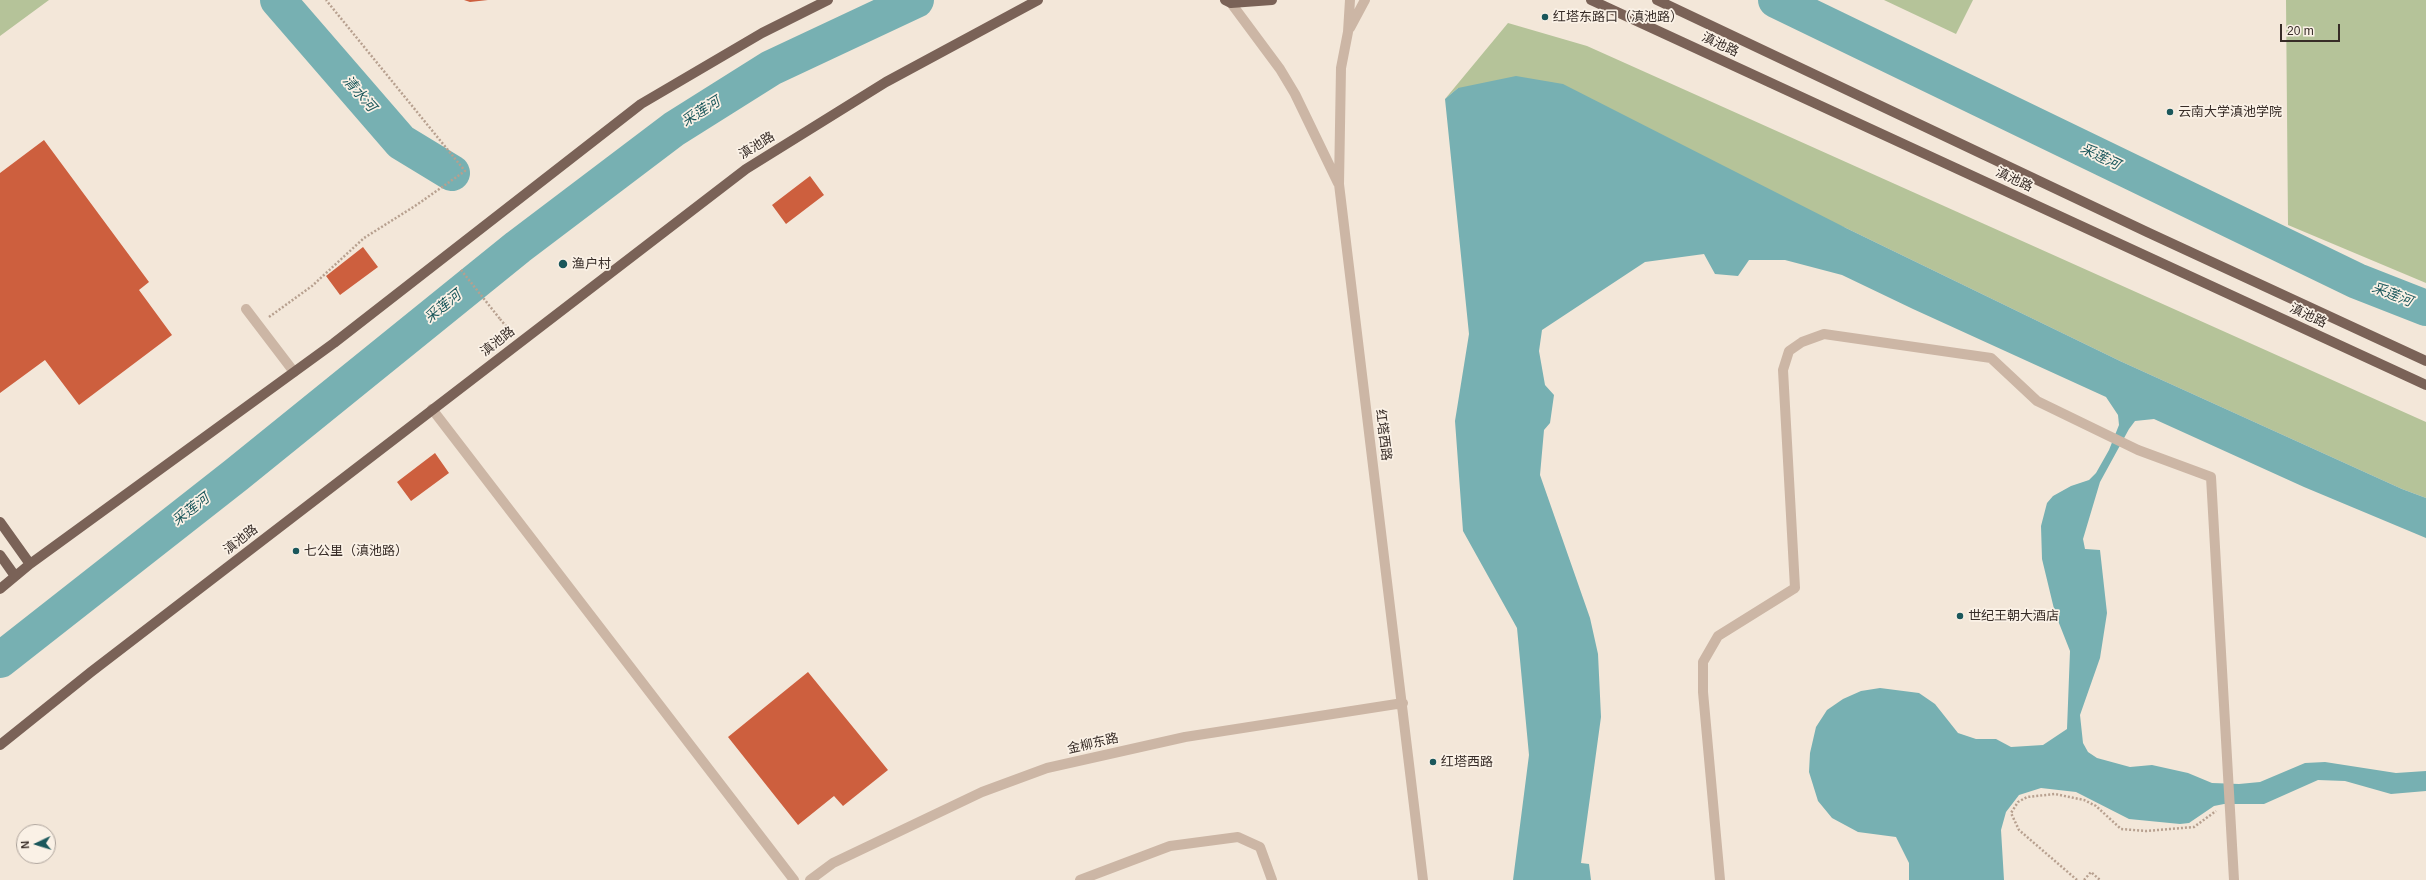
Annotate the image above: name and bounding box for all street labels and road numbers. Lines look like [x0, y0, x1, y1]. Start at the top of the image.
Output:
street label: 滇池路 [1699, 30, 1741, 60]
street label: 滇池路 [736, 129, 778, 163]
street label: 滇池路 [1993, 165, 2035, 195]
street label: 滇池路 [2287, 301, 2329, 331]
street label: 滇池路 [478, 324, 518, 360]
street label: 红塔西路 [1372, 408, 1394, 462]
street label: 滇池路 [221, 522, 261, 558]
street label: 金柳东路 [1066, 731, 1120, 757]

